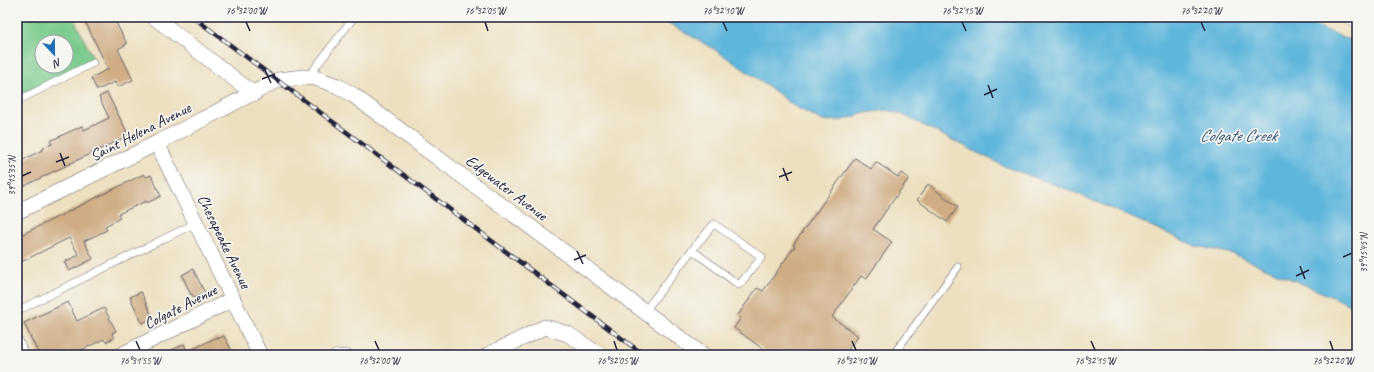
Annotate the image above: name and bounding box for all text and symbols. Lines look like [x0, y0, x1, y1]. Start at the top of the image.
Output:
text: 76°32'00"W [226, 4, 268, 17]
text: 76°32'05"W [465, 4, 507, 17]
text: 76°32'10"W [703, 4, 745, 17]
text: 76°32'15"W [942, 4, 984, 17]
text: 76°32'20"W [1181, 4, 1223, 17]
north arrow [34, 34, 74, 74]
text: N [50, 56, 64, 72]
street label: Saint Helena Avenue [87, 97, 196, 166]
water label: Colgate Creek [1200, 125, 1279, 146]
street label: Edgewater Avenue [462, 151, 553, 226]
text: 39°15'35"N [5, 154, 18, 196]
street label: Chesapeake Avenue [193, 191, 256, 293]
text: 39°15'45"N [1357, 231, 1370, 273]
street label: Colgate Avenue [141, 279, 222, 334]
text: 76°31'55"W [120, 354, 162, 367]
text: 76°32'00"W [359, 354, 401, 367]
text: 76°32'05"W [597, 354, 639, 367]
text: 76°32'10"W [836, 354, 878, 367]
text: 76°32'15"W [1075, 354, 1117, 367]
text: 76°32'20"W [1313, 354, 1355, 367]

